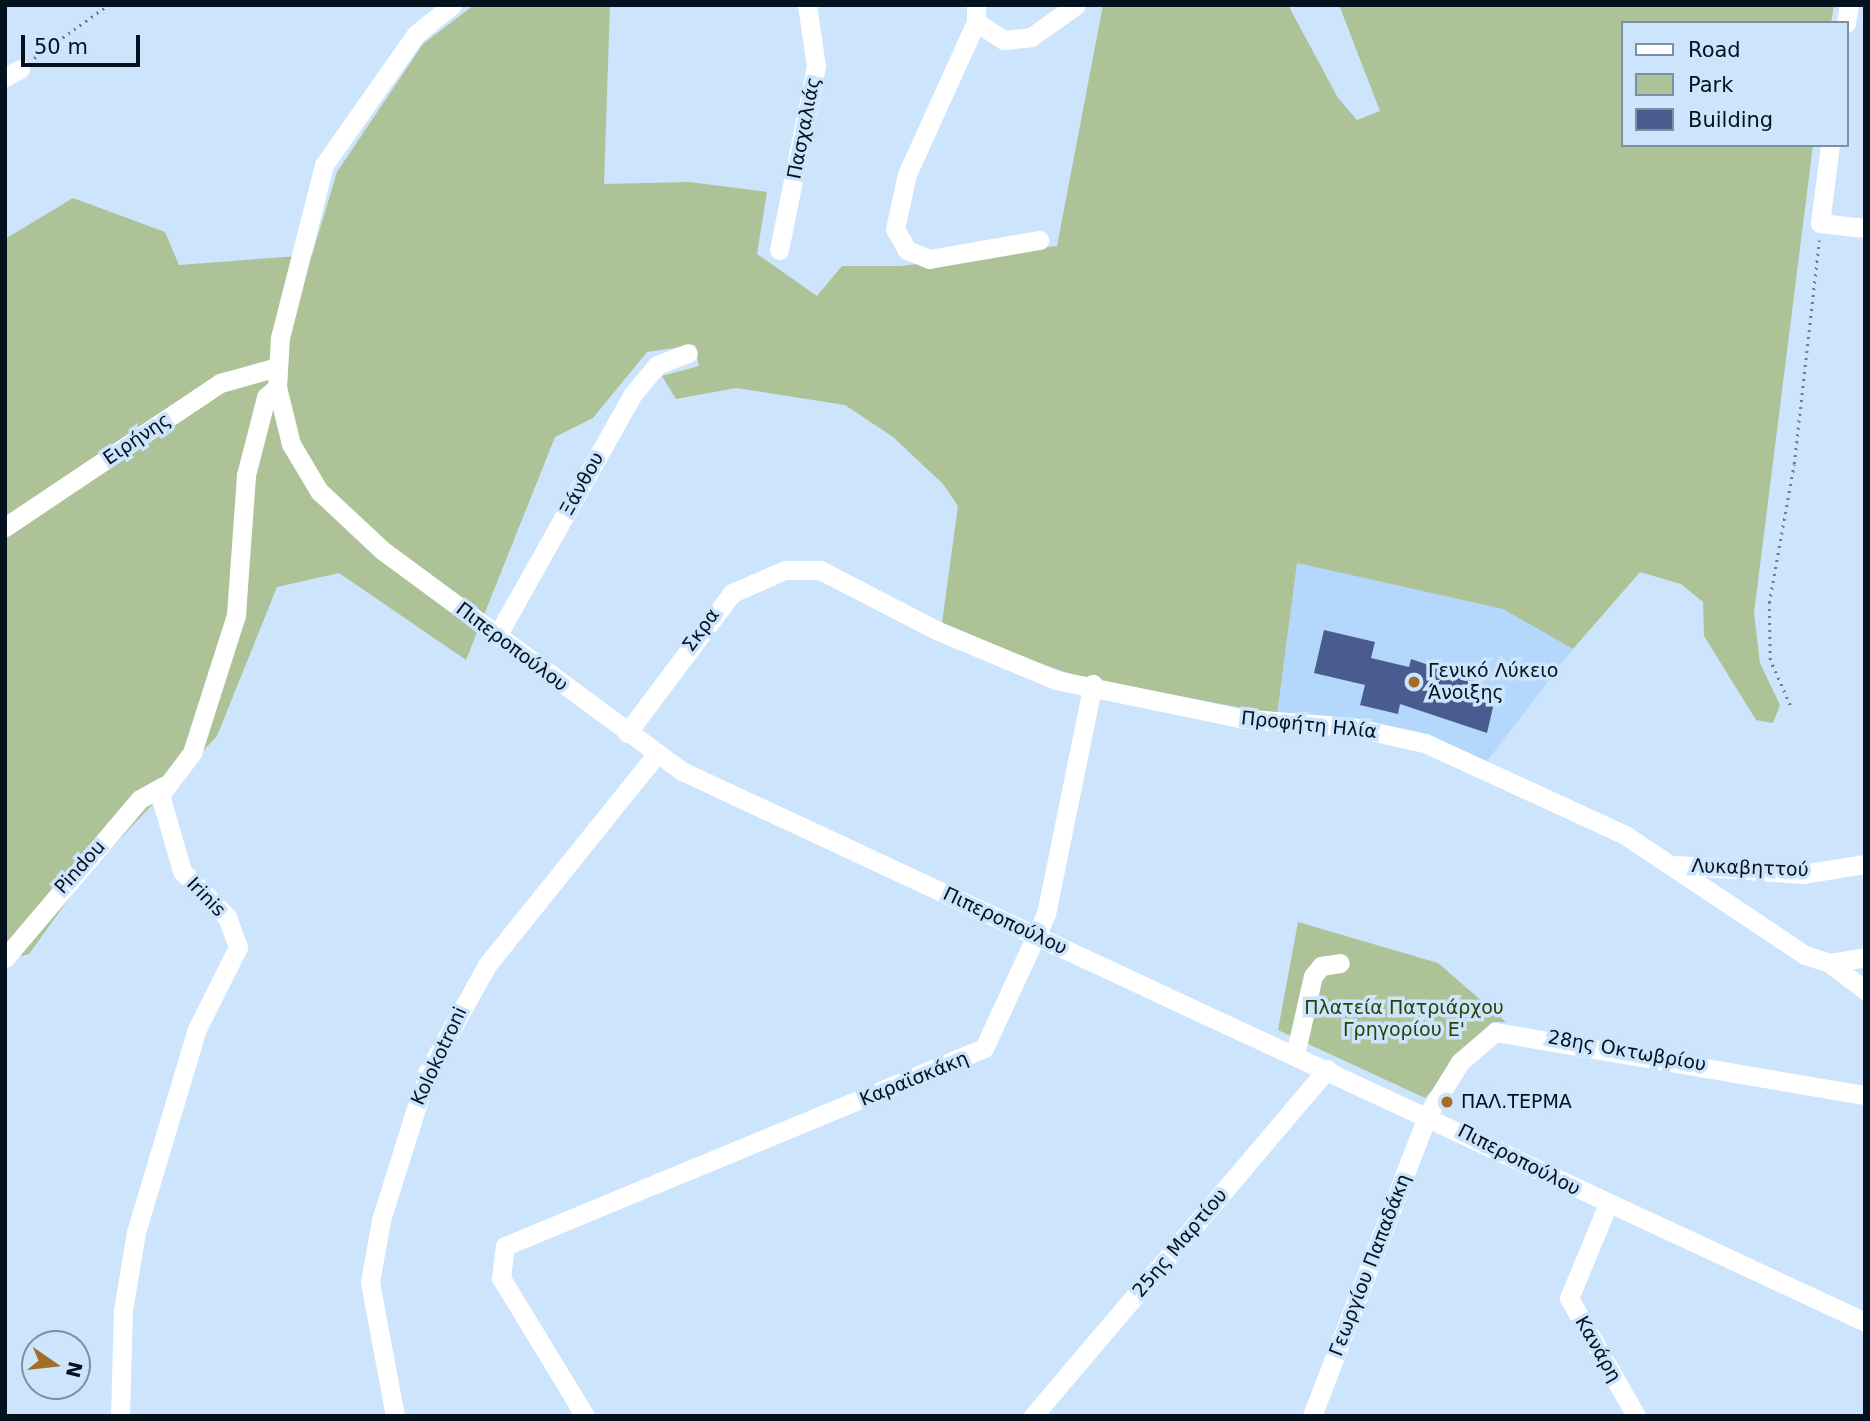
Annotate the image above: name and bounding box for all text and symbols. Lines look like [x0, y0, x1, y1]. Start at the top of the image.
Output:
scale bar [24, 21, 144, 65]
legend [1622, 21, 1849, 147]
text: 50 m [34, 35, 88, 59]
text: Road [1688, 38, 1741, 62]
text: Park [1688, 73, 1733, 97]
street label: Πασχαλιάς [783, 75, 825, 181]
text: Building [1688, 108, 1773, 132]
street label: Ειρήνης [99, 408, 175, 470]
street label: Ξάνθου [555, 448, 609, 520]
street label: Πιπεροπούλου [452, 598, 572, 696]
street label: Σκρα [678, 604, 724, 656]
place label: Γενικό Λύκειο Άνοιξης [1428, 660, 1558, 704]
marker: Γενικό Λύκειο Άνοιξης [1406, 674, 1422, 690]
street label: Προφήτη Ηλία [1240, 707, 1378, 743]
street label: Pindou [50, 836, 110, 898]
street label: Λυκαβηττού [1691, 855, 1809, 881]
street label: Irinis [182, 873, 230, 921]
street label: Πιπεροπούλου [939, 882, 1071, 960]
park label: Πλατεία Πατριάρχου Γρηγορίου Ε' [1304, 997, 1504, 1041]
street label: Kolokotroni [406, 1003, 472, 1109]
street label: 28ης Οκτωβρίου [1546, 1026, 1708, 1076]
street label: Καραϊσκάκη [856, 1047, 972, 1111]
place label: ΠΑΛ.ΤΕΡΜΑ [1461, 1091, 1572, 1113]
marker: ΠΑΛ.ΤΕΡΜΑ [1439, 1094, 1455, 1110]
street label: Πιπεροπούλου [1454, 1119, 1584, 1201]
street label: Γεωργίου Παπαδάκη [1325, 1171, 1415, 1359]
street label: 25ης Μαρτίου [1128, 1184, 1232, 1302]
street label: Κανάρη [1570, 1312, 1626, 1386]
north arrow [21, 1330, 91, 1400]
text: N [62, 1359, 87, 1380]

